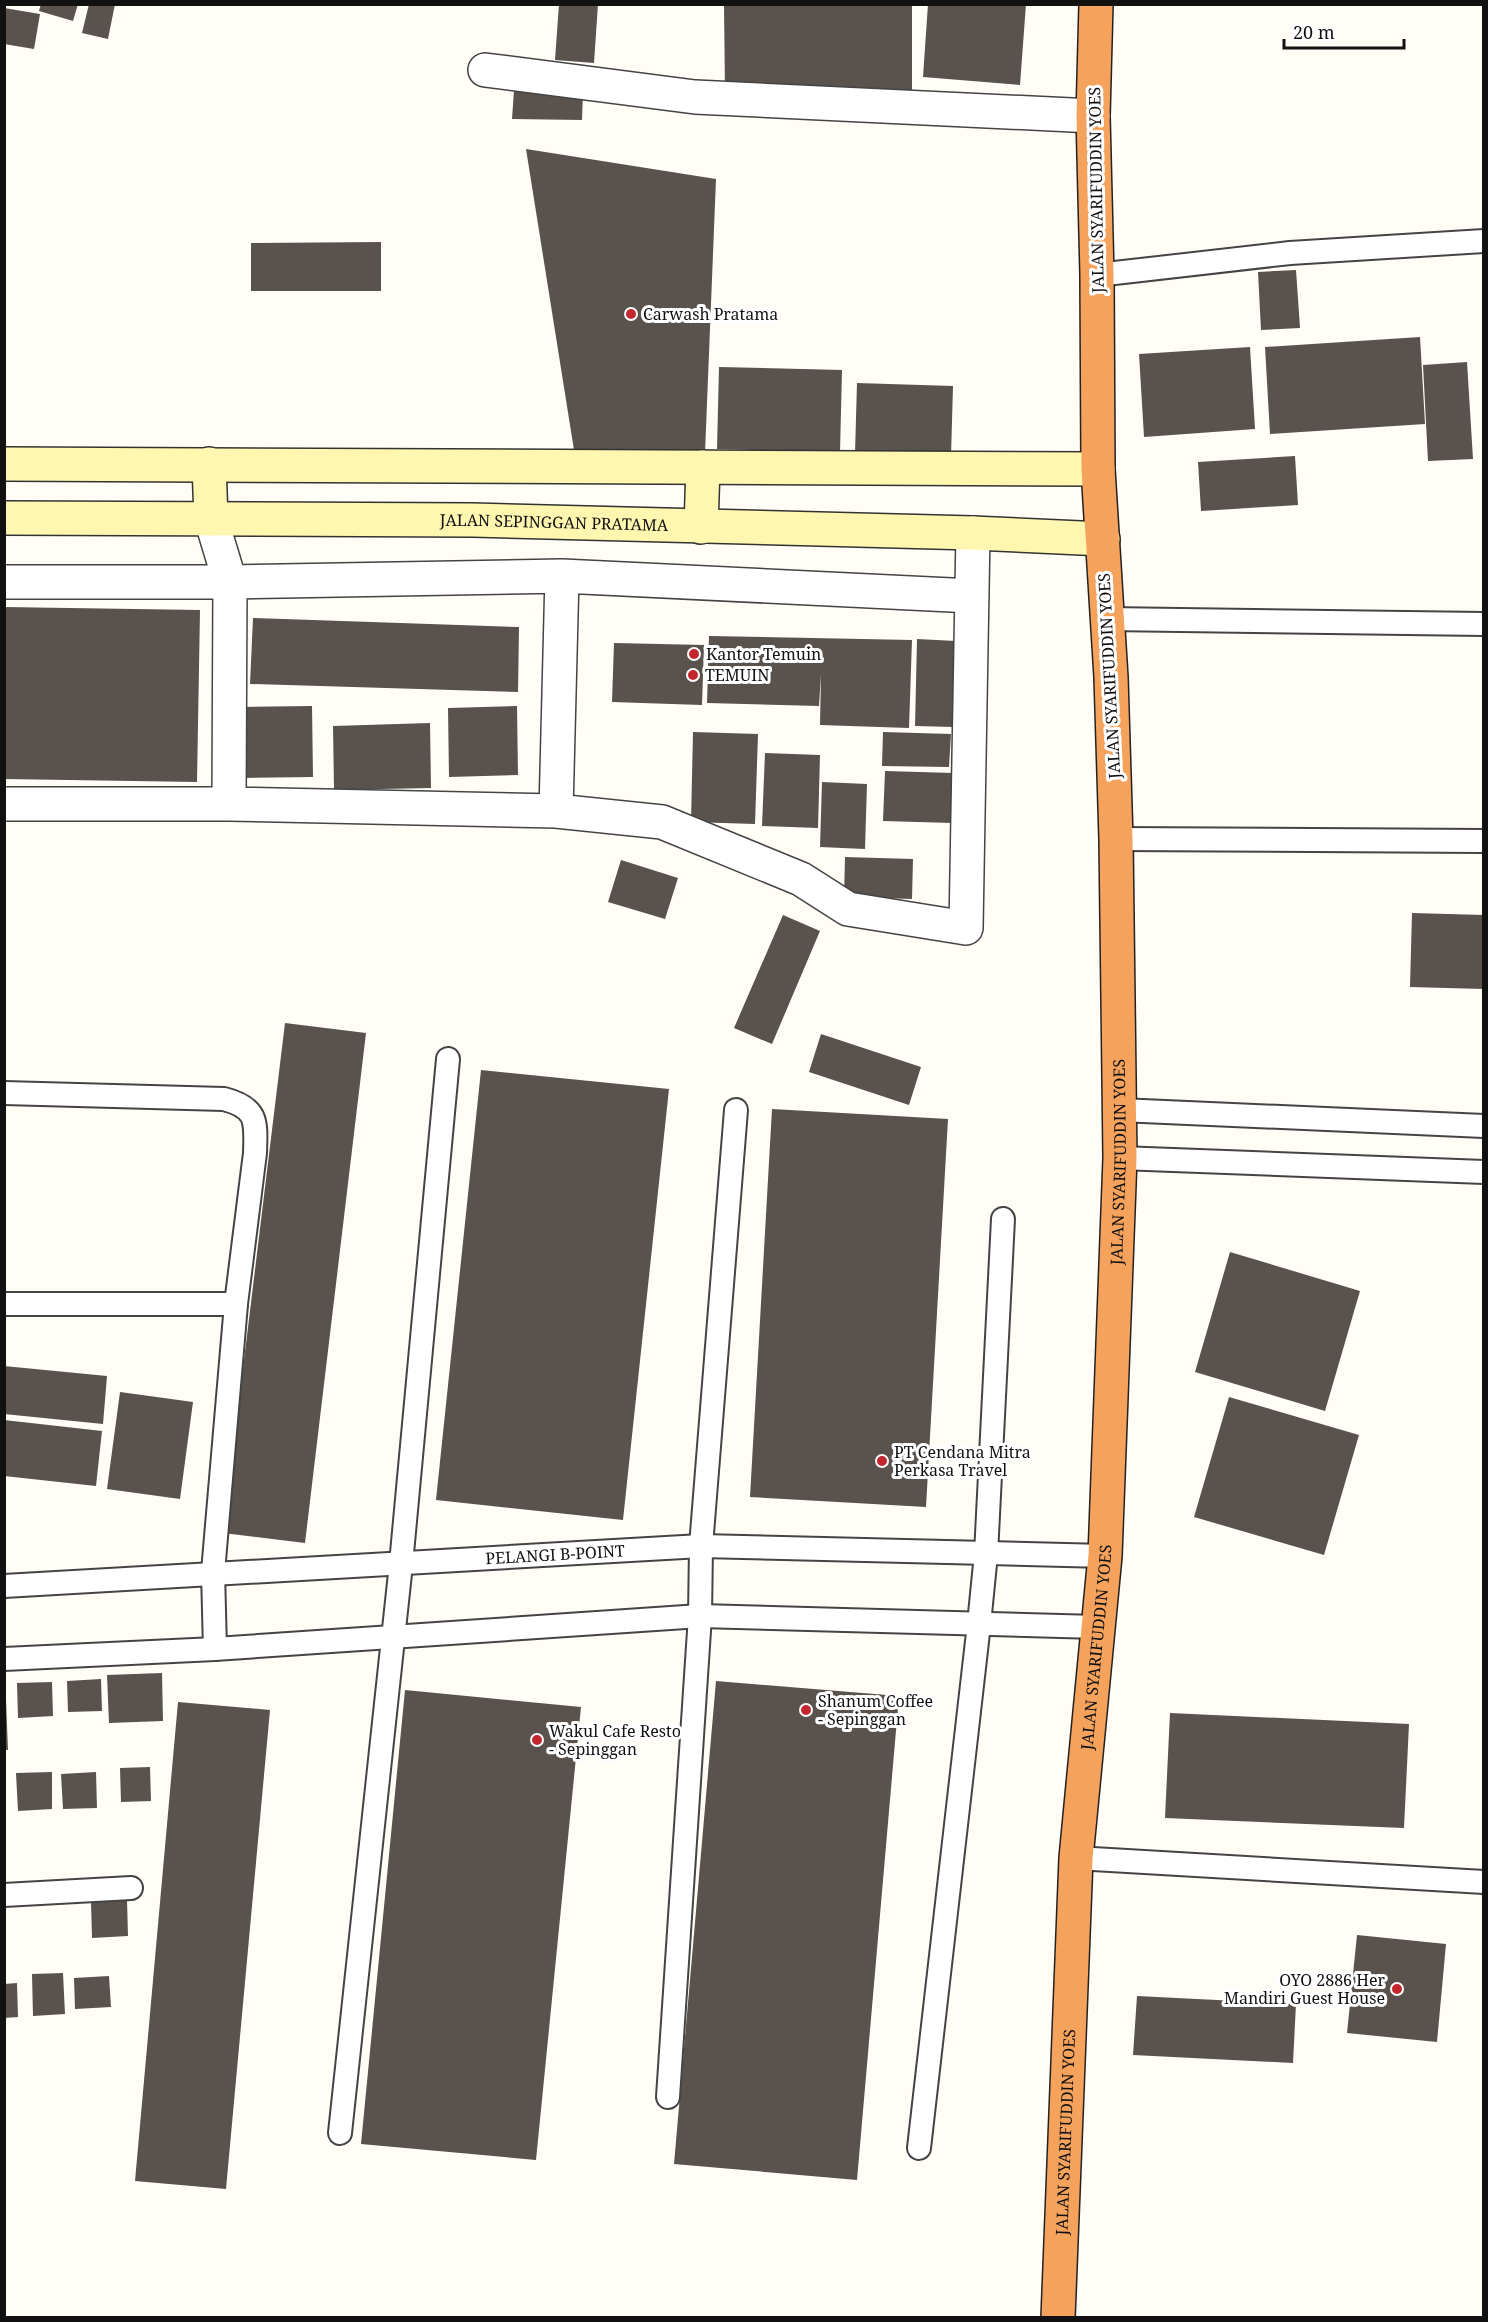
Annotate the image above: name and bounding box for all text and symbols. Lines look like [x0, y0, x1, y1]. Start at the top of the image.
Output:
scale bar [1284, 12, 1404, 50]
text: 20 m [1293, 20, 1335, 44]
street label: JALAN SYARIFUDDIN YOES [1083, 87, 1109, 294]
place label: Carwash Pratama [643, 303, 778, 325]
marker: Carwash Pratama [624, 307, 638, 321]
street label: JALAN SEPINGGAN PRATAMA [439, 509, 669, 536]
street label: JALAN SYARIFUDDIN YOES [1093, 573, 1125, 780]
place label: Kantor Temuin [706, 643, 821, 665]
marker: Kantor Temuin [687, 647, 701, 661]
place label: TEMUIN [705, 664, 769, 686]
marker: TEMUIN [686, 668, 700, 682]
street label: JALAN SYARIFUDDIN YOES [1105, 1059, 1131, 1266]
place label: PT Cendana Mitra Perkasa Travel [894, 1441, 1031, 1481]
marker: PT Cendana Mitra Perkasa Travel [875, 1454, 889, 1468]
street label: PELANGI B-POINT [485, 1539, 626, 1569]
street label: JALAN SYARIFUDDIN YOES [1075, 1544, 1116, 1752]
place label: Shanum Coffee - Sepinggan [818, 1690, 933, 1730]
marker: Shanum Coffee - Sepinggan [799, 1703, 813, 1717]
place label: Wakul Cafe Resto - Sepinggan [549, 1720, 681, 1760]
marker: Wakul Cafe Resto - Sepinggan [530, 1733, 544, 1747]
place label: OYO 2886 Her Mandiri Guest House [1224, 1969, 1385, 2009]
marker: OYO 2886 Her Mandiri Guest House [1390, 1982, 1404, 1996]
street label: JALAN SYARIFUDDIN YOES [1050, 2029, 1080, 2237]

